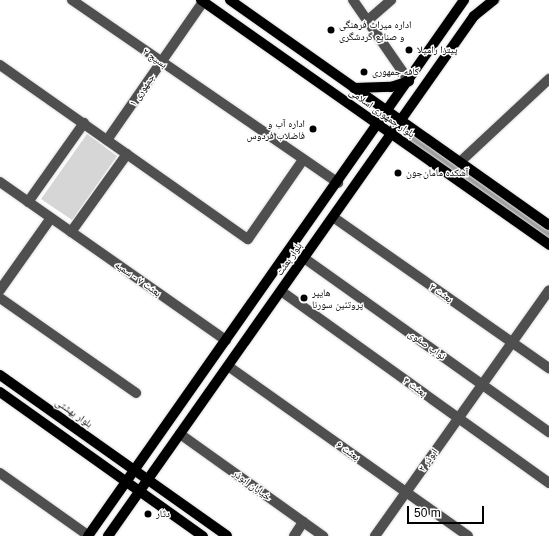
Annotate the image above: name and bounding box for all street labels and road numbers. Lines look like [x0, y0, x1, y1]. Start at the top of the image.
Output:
street label: بسیج ۲ [141, 45, 169, 71]
street label: جمهوری ۱ [127, 72, 157, 108]
street label: بلوار جمهوری اسلامی [347, 86, 417, 140]
street label: بلوار بعثت [273, 240, 305, 278]
street label: بعثت ۷ - سمیه [113, 259, 163, 299]
street label: بعثت ۲ [427, 281, 455, 305]
street label: نواب صفوی [406, 328, 448, 362]
street label: بعثت ۴ [401, 375, 429, 399]
street label: بلوار بهشتی [53, 396, 95, 430]
street label: بعثت ۶ [334, 439, 362, 463]
street label: ابوذر ۲ [416, 446, 440, 474]
street label: خیابان ابوذر [231, 467, 273, 503]

